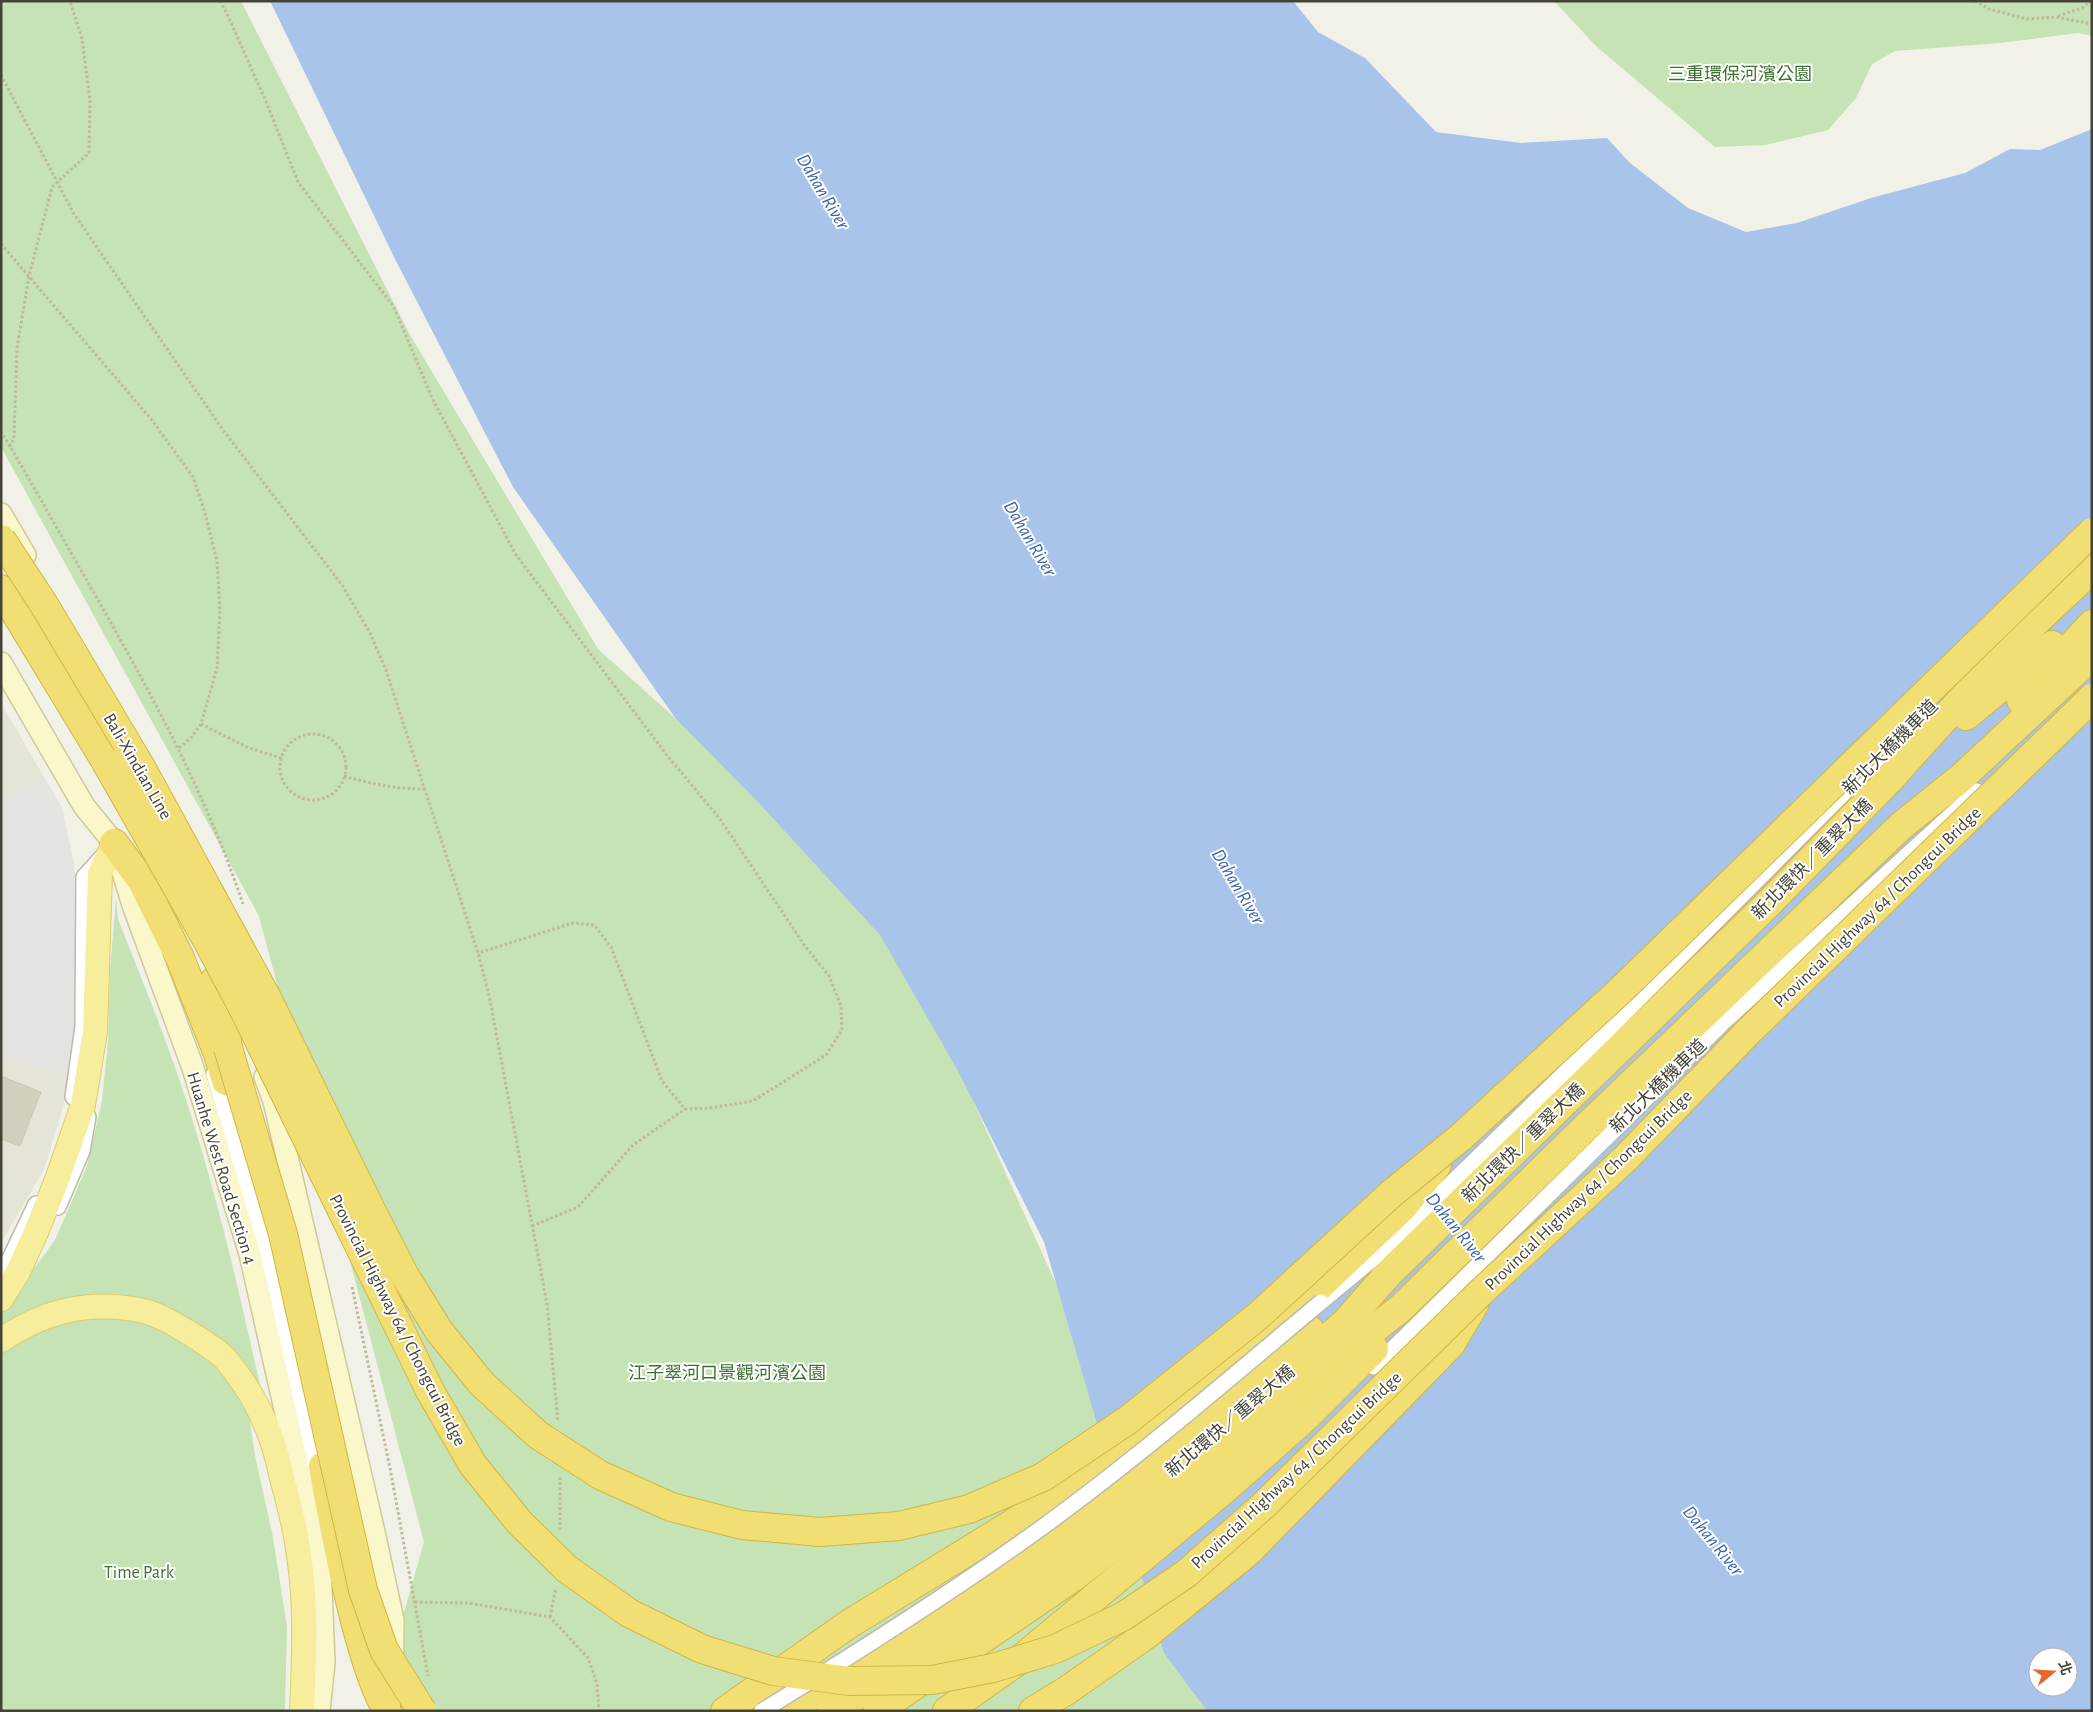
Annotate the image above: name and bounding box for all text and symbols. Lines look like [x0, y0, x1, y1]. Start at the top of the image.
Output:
park label: 三重環保河濱公園 [1668, 64, 1812, 84]
water label: Dahan River [793, 151, 853, 233]
water label: Dahan River [1000, 498, 1060, 580]
street label: 新北大橋機車道 [1838, 695, 1942, 799]
street label: Bali-Xindian Line [100, 710, 175, 823]
street label: 新北環快／重翠大橋 [1748, 795, 1876, 923]
street label: Provincial Highway 64 / Chongcui Bridge [1771, 804, 1985, 1011]
water label: Dahan River [1208, 846, 1268, 928]
street label: 新北大橋機車道 [1606, 1035, 1710, 1137]
street label: Huanhe West Road Section 4 [183, 1070, 259, 1267]
street label: 新北環快／重翠大橋 [1458, 1080, 1588, 1206]
street label: Provincial Highway 64 / Chongcui Bridge [1482, 1087, 1696, 1294]
water label: Dahan River [1422, 1189, 1490, 1267]
street label: Provincial Highway 64 / Chongcui Bridge [326, 1192, 469, 1449]
street label: 新北環快／重翠大橋 [1162, 1361, 1298, 1481]
park label: 江子翠河口景觀河濱公園 [628, 1363, 826, 1383]
street label: Provincial Highway 64 / Chongcui Bridge [1188, 1369, 1405, 1573]
water label: Dahan River [1679, 1502, 1747, 1580]
park label: Time Park [104, 1564, 175, 1582]
north arrow [2028, 1647, 2078, 1697]
text: 北 [2056, 1659, 2074, 1677]

